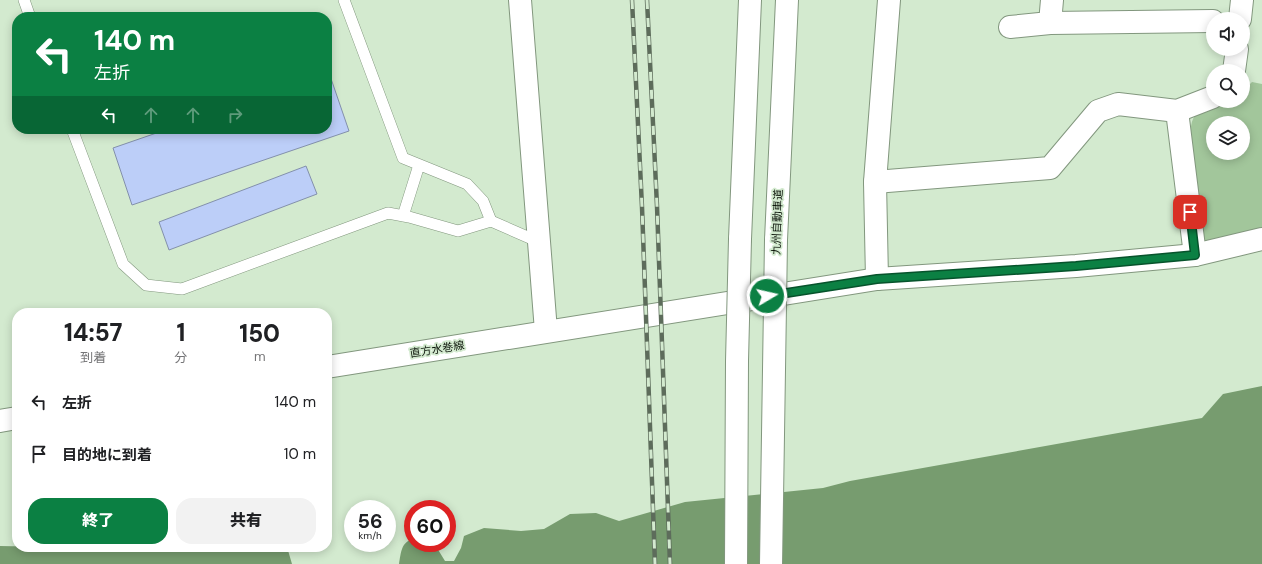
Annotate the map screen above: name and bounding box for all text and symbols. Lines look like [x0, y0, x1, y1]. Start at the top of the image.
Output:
map controls [1206, 12, 1250, 160]
button: sound [1206, 12, 1250, 56]
text: 140 m [94, 22, 175, 59]
icon: left [28, 28, 80, 80]
text: 左折 [94, 61, 130, 85]
button: search [1206, 64, 1250, 108]
icon: left [98, 104, 120, 126]
icon: ahead [140, 104, 162, 126]
icon: ahead [182, 104, 204, 126]
icon: right [224, 104, 246, 126]
button: layers [1206, 116, 1250, 160]
street label: 九州自動車道 [769, 189, 785, 255]
pin [1173, 195, 1207, 229]
icon: arrive [1179, 201, 1201, 223]
position arrow [746, 275, 788, 317]
text: 14:57 [64, 317, 122, 348]
text: 1 [176, 317, 185, 348]
text: 150 [239, 318, 280, 349]
street label: 直方水巻線 [409, 338, 465, 360]
text: m [254, 348, 265, 365]
text: 到着 [80, 349, 106, 366]
text: 分 [174, 349, 187, 366]
icon: left [28, 391, 50, 413]
text: 140 m [275, 392, 316, 412]
text: 左折 [62, 393, 92, 413]
icon: arrive [28, 443, 50, 465]
text: 10 m [284, 444, 316, 464]
text: 目的地に到着 [62, 445, 152, 465]
button: 終了 [28, 498, 168, 544]
button: 共有 [176, 498, 316, 544]
speed limit sign: 60 [404, 500, 456, 552]
text: 56 [357, 508, 383, 534]
text: km/h [358, 529, 382, 542]

